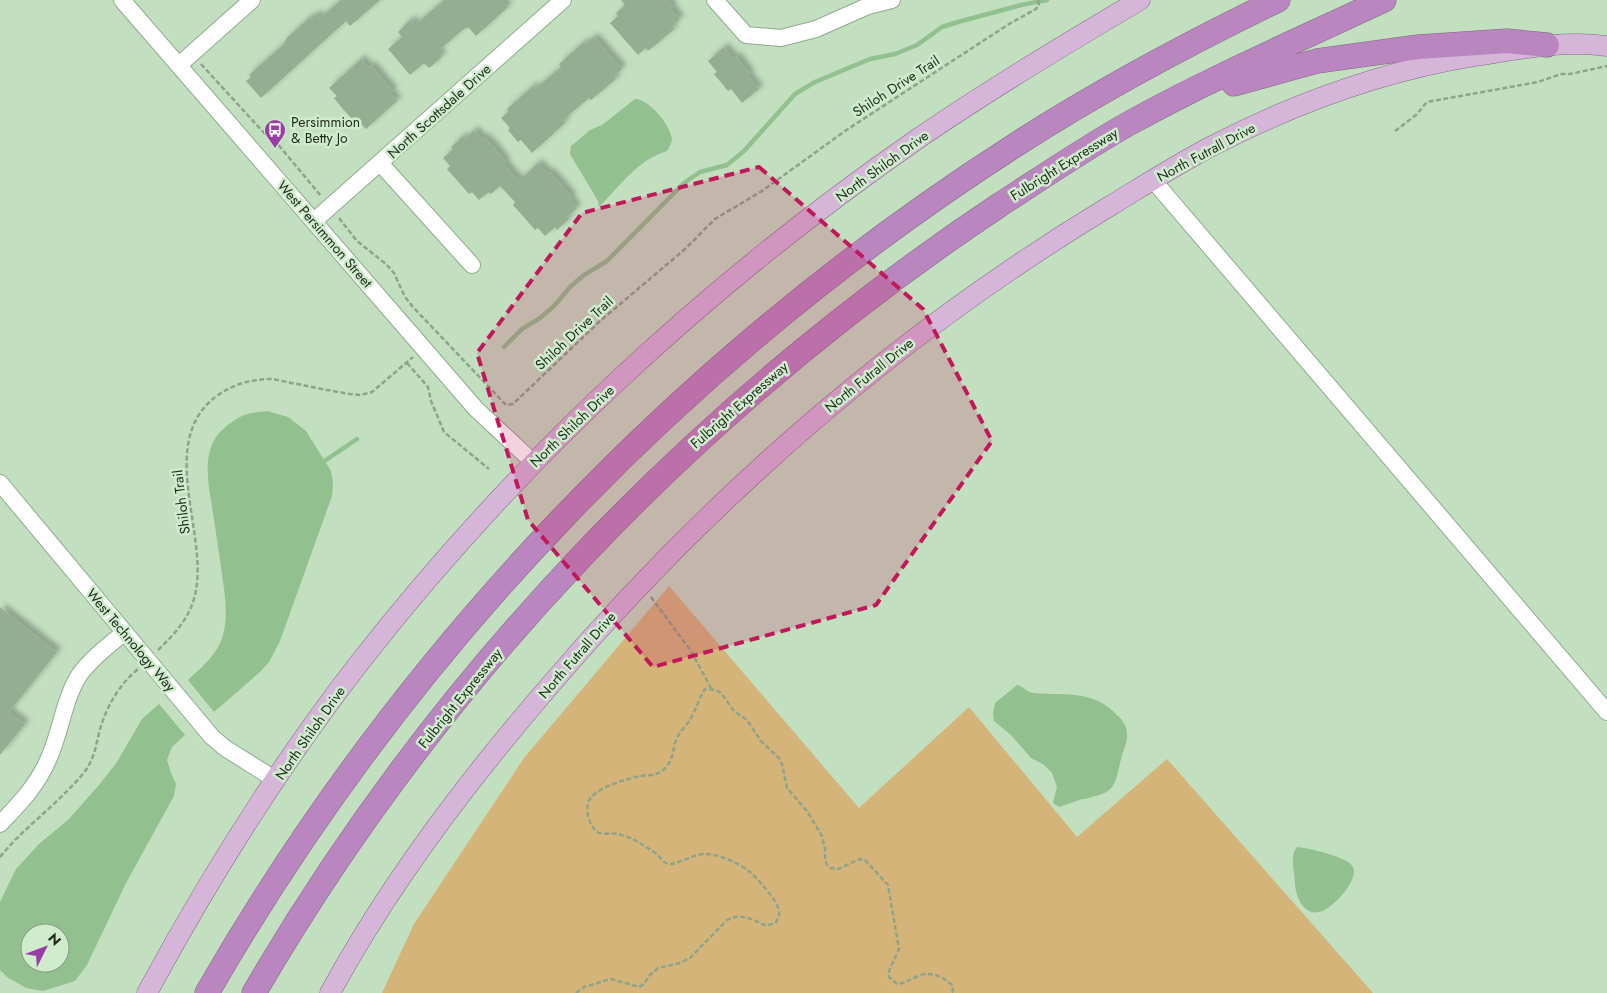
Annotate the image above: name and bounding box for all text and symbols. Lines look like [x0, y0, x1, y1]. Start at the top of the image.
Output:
street label: Shiloh Drive Trail [849, 50, 943, 122]
street label: North Scottsdale Drive [383, 59, 495, 163]
place label: Persimmion & Betty Jo [291, 112, 360, 148]
bus stop icon: Persimmion & Betty Jo [263, 118, 287, 149]
street label: North Futrall Drive [1153, 118, 1259, 186]
street label: Fulbright Expressway [1006, 122, 1122, 205]
street label: North Shiloh Drive [831, 125, 933, 207]
street label: West Persimmon Street [273, 176, 378, 292]
street label: Shiloh Drive Trail [531, 292, 617, 374]
street label: North Futrall Drive [820, 333, 918, 417]
street label: Fulbright Expressway [686, 356, 793, 453]
street label: North Shiloh Drive [525, 380, 619, 472]
street label: Shiloh Trail [167, 469, 195, 535]
street label: West Technology Way [82, 584, 181, 696]
street label: North Futrall Drive [534, 607, 620, 703]
street label: Fulbright Expressway [413, 643, 507, 752]
street label: North Shiloh Drive [270, 682, 350, 784]
north arrow [20, 923, 70, 973]
text: N [44, 928, 66, 950]

